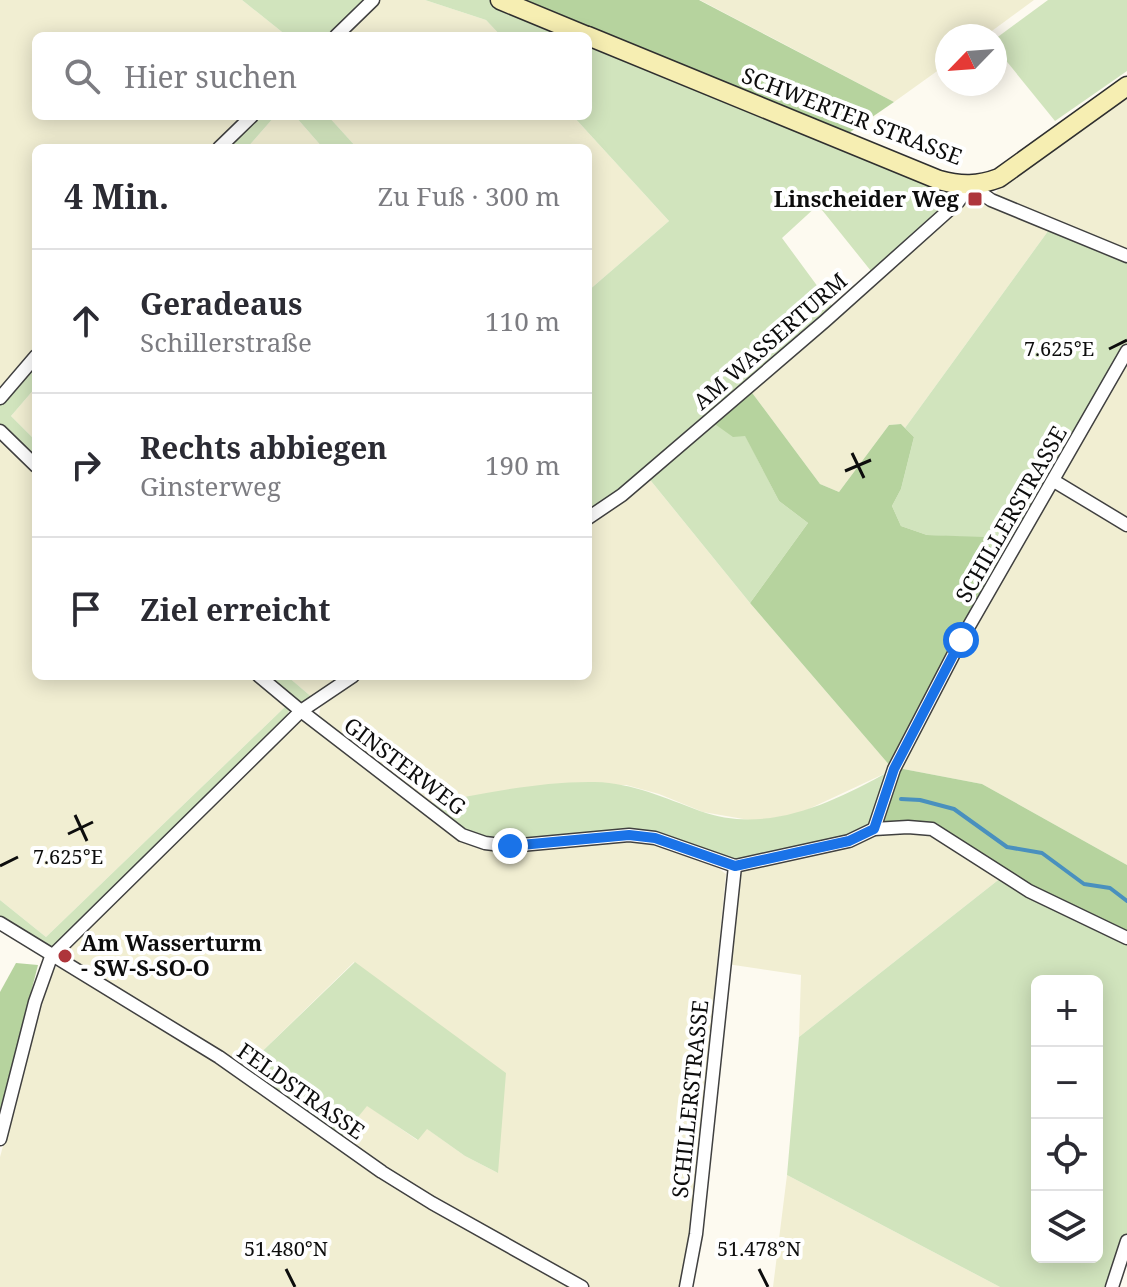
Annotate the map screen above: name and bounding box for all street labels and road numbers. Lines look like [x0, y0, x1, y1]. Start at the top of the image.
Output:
street label: SCHWERTER STRASSE [738, 59, 967, 171]
street label: AM WASSERTURM [686, 265, 853, 415]
street label: SCHILLERSTRASSE [947, 420, 1073, 607]
street label: GINSTERWEG [338, 709, 473, 821]
street label: SCHILLERSTRASSE [664, 998, 714, 1199]
street label: FELDSTRASSE [232, 1035, 371, 1145]

